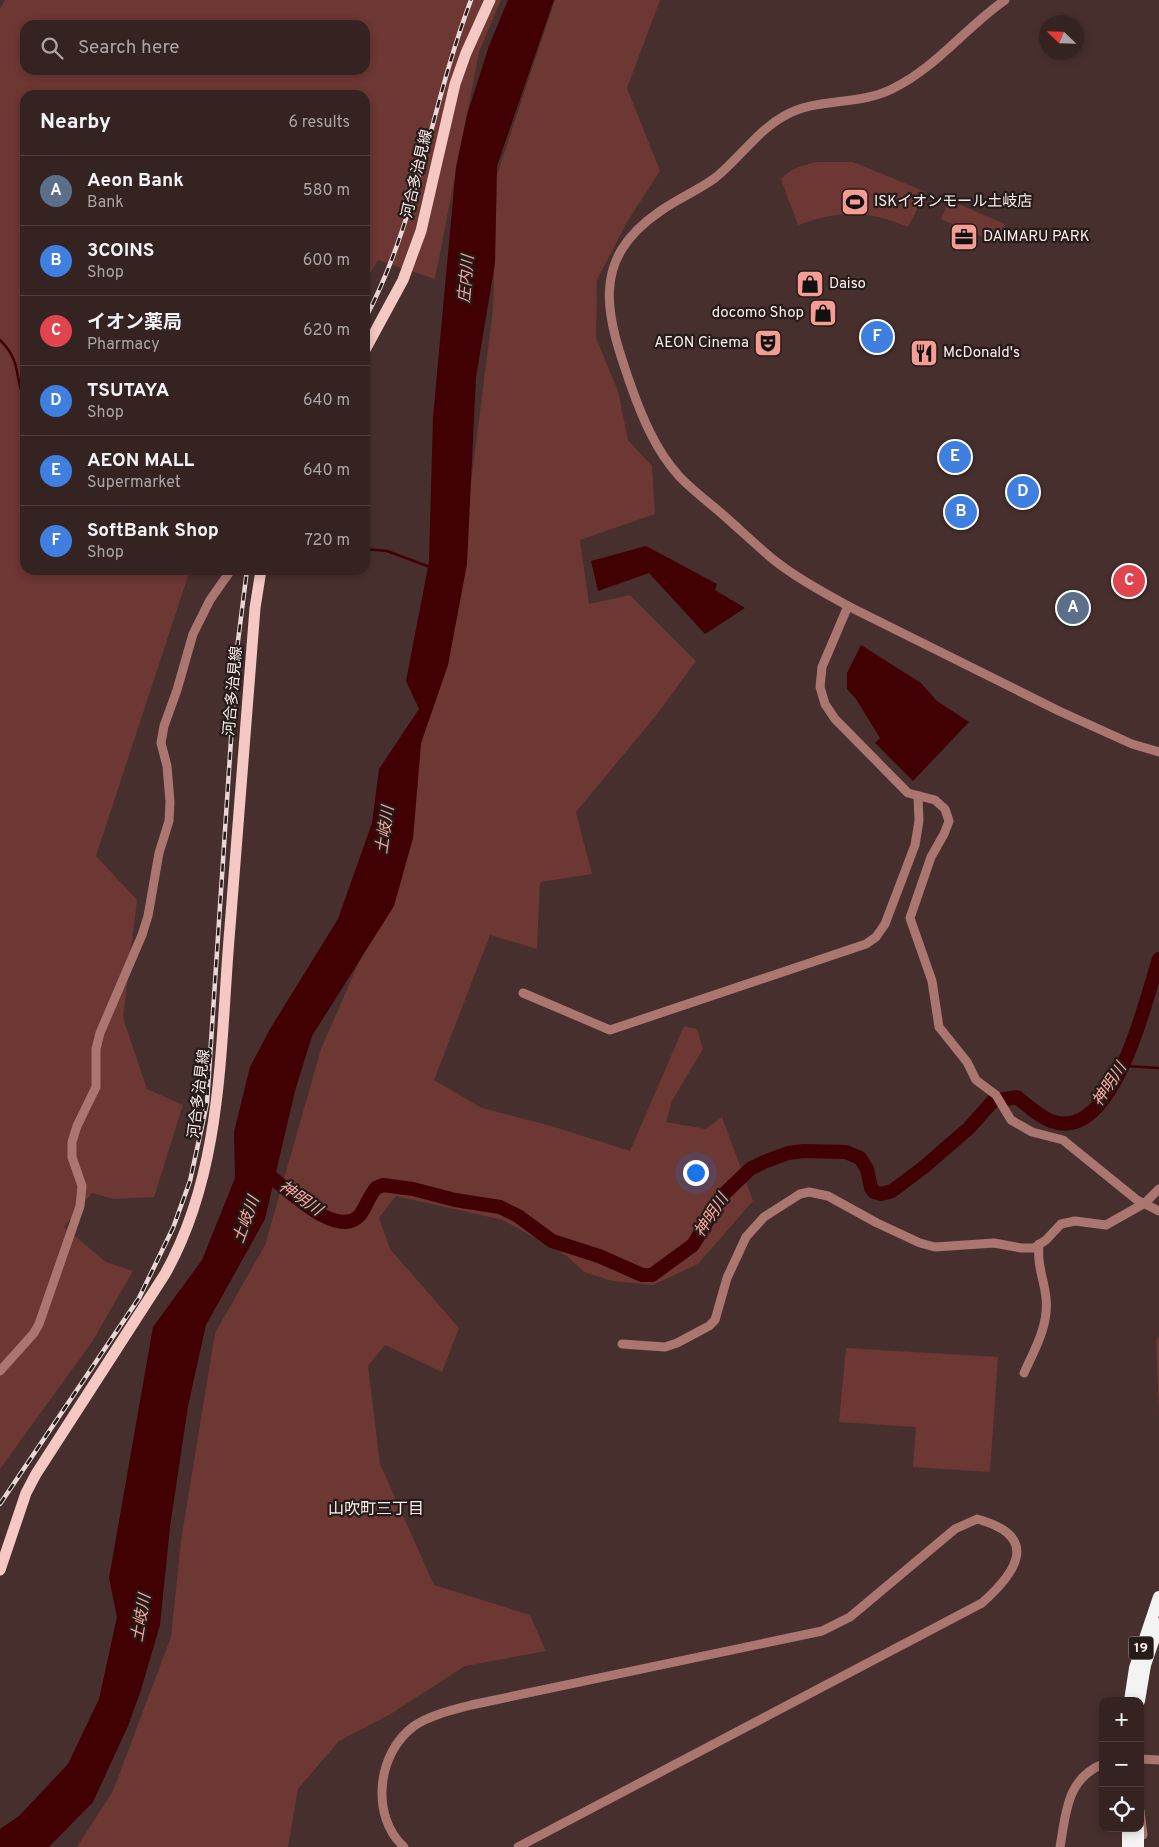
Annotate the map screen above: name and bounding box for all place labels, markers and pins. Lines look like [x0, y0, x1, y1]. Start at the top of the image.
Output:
sports icon: ISKイオンモール土岐店 [840, 187, 870, 217]
place label: ISKイオンモール土岐店 [874, 193, 1032, 212]
office icon: DAIMARU PARK [949, 222, 979, 252]
place label: DAIMARU PARK [983, 228, 1090, 247]
shop icon: Daiso [795, 269, 825, 299]
place label: Daiso [829, 275, 866, 294]
shop icon: docomo Shop [808, 298, 838, 328]
place label: docomo Shop [712, 304, 804, 323]
pin: F [861, 318, 893, 356]
theatre icon: AEON Cinema [753, 328, 783, 358]
place label: AEON Cinema [654, 334, 749, 353]
restaurant icon: McDonald's [909, 338, 939, 368]
place label: McDonald's [943, 344, 1020, 363]
pin: E [939, 438, 971, 476]
pin: D [1007, 473, 1039, 511]
pin: B [945, 493, 977, 531]
pin: C [1113, 562, 1145, 600]
pin: A [1057, 589, 1089, 627]

